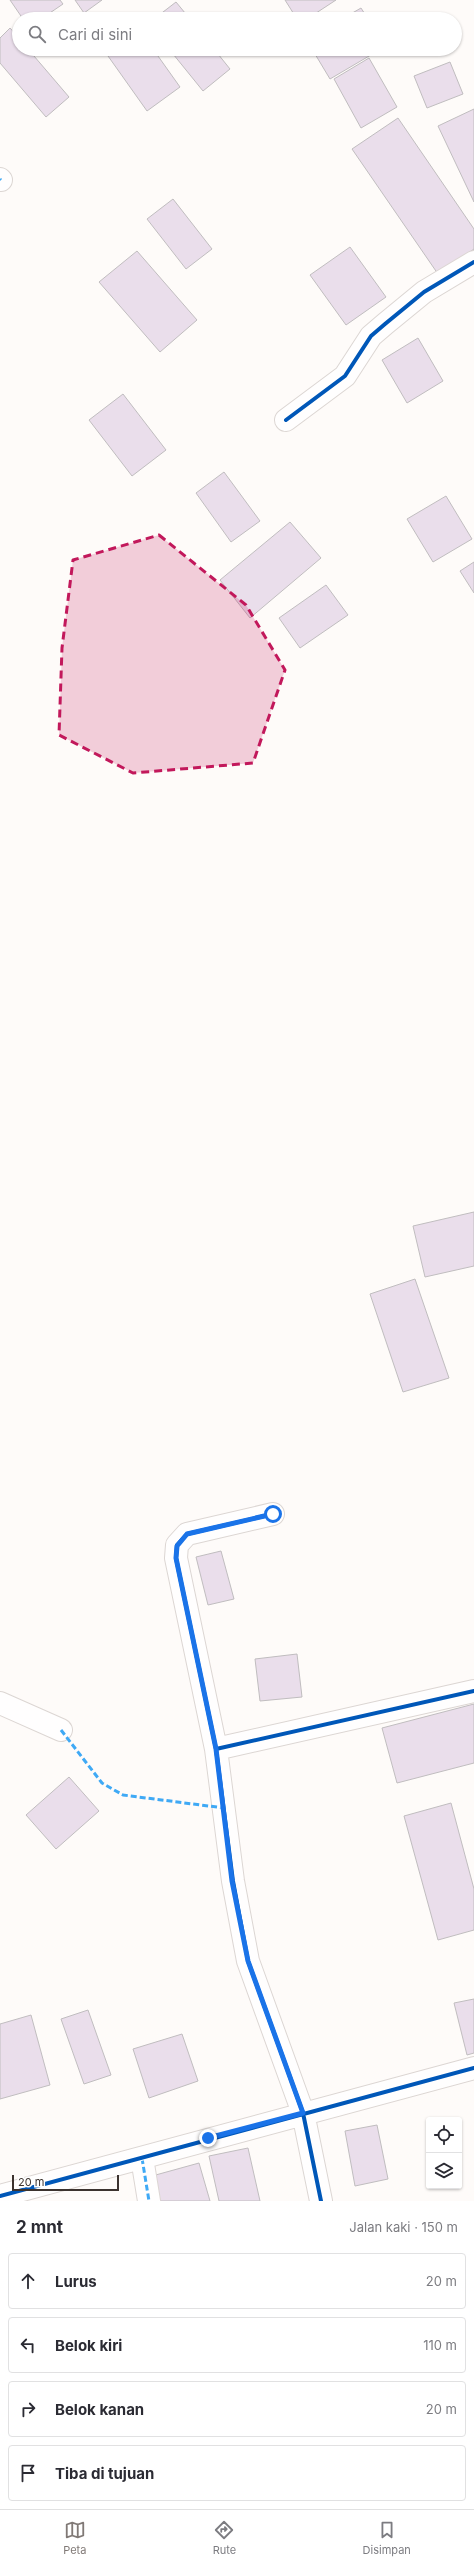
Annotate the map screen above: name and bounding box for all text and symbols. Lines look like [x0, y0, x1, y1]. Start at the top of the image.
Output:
search box [12, 12, 462, 56]
icon: search [26, 23, 48, 45]
text: Cari di sini [58, 25, 132, 44]
route start [264, 1505, 282, 1523]
map controls [426, 2117, 462, 2189]
button: locate [426, 2117, 462, 2153]
route end [199, 2129, 217, 2147]
button: layers [426, 2153, 462, 2189]
scale bar [12, 2173, 119, 2192]
text: 20 m [18, 2175, 44, 2189]
text: 2 mnt [16, 2217, 63, 2237]
text: Jalan kaki · 150 m [349, 2219, 458, 2235]
icon: ahead [17, 2270, 39, 2292]
text: Lurus [55, 2272, 97, 2291]
text: 20 m [426, 2273, 457, 2289]
icon: left [17, 2334, 39, 2356]
text: Belok kiri [55, 2336, 122, 2355]
text: 110 m [423, 2337, 457, 2353]
icon: right [17, 2398, 39, 2420]
text: Belok kanan [55, 2400, 144, 2419]
text: 20 m [426, 2401, 457, 2417]
icon: arrive [17, 2462, 39, 2484]
text: Tiba di tujuan [55, 2464, 154, 2483]
tab: Peta [63, 2519, 86, 2557]
tab: Rute [213, 2519, 236, 2557]
tab: Disimpan [363, 2519, 411, 2557]

